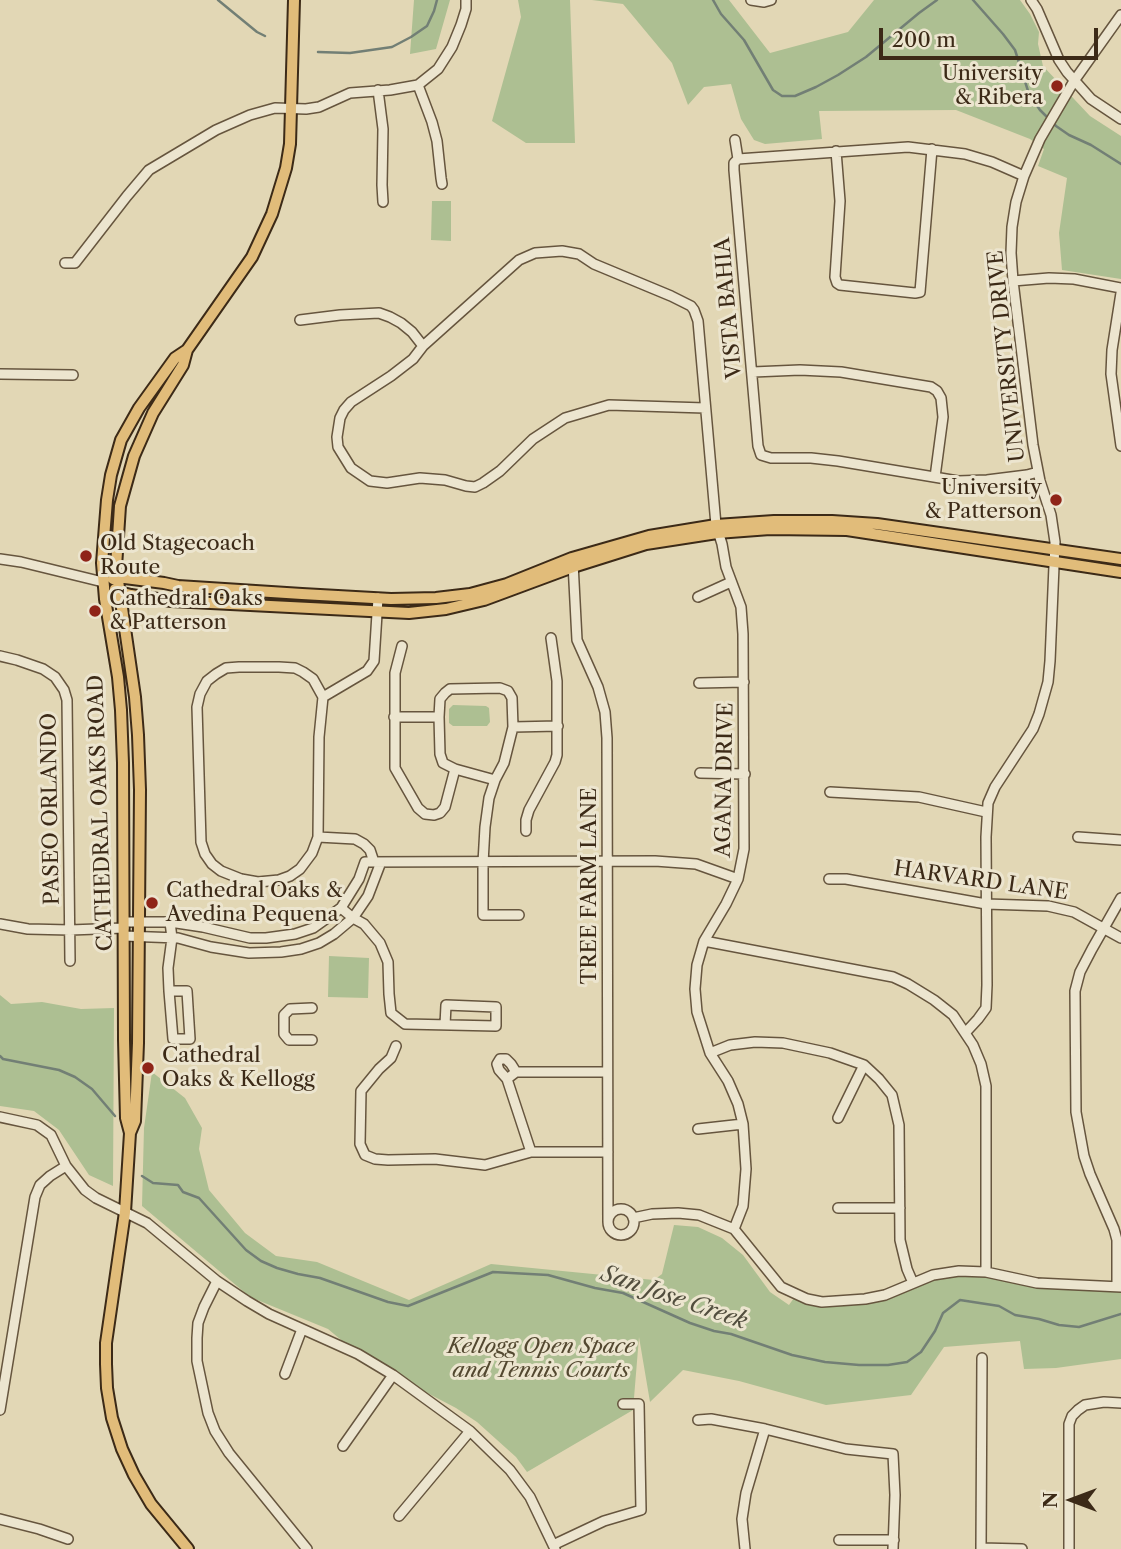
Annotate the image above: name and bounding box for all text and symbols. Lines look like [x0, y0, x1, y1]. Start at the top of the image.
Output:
scale bar [883, 14, 1102, 58]
text: 200 m [892, 27, 956, 52]
place label: University & Ribera [942, 61, 1043, 111]
marker: University & Ribera [1049, 78, 1065, 94]
street label: VISTA BAHIA [710, 236, 748, 380]
street label: UNIVERSITY DRIVE [983, 249, 1031, 463]
place label: University & Patterson [924, 475, 1042, 525]
marker: University & Patterson [1048, 492, 1064, 508]
place label: Old Stagecoach Route [100, 531, 255, 581]
marker: Old Stagecoach Route [78, 548, 94, 564]
place label: Cathedral Oaks & Patterson [109, 586, 263, 636]
marker: Cathedral Oaks & Patterson [87, 603, 103, 619]
street label: CATHEDRAL OAKS ROAD [84, 674, 118, 952]
street label: AGANA DRIVE [711, 702, 739, 858]
street label: PASEO ORLANDO [37, 713, 65, 905]
street label: TREE FARM LANE [577, 788, 603, 984]
street label: HARVARD LANE [892, 856, 1070, 906]
place label: Cathedral Oaks & Avedina Pequena [166, 878, 342, 928]
marker: Cathedral Oaks & Avedina Pequena [144, 895, 160, 911]
place label: Cathedral Oaks & Kellogg [162, 1043, 315, 1093]
marker: Cathedral Oaks & Kellogg [140, 1060, 156, 1076]
water label: San Jose Creek [597, 1260, 751, 1336]
park label: Kellogg Open Space and Tennis Courts [447, 1334, 635, 1384]
north arrow [1037, 1465, 1107, 1535]
text: N [1039, 1492, 1062, 1508]

